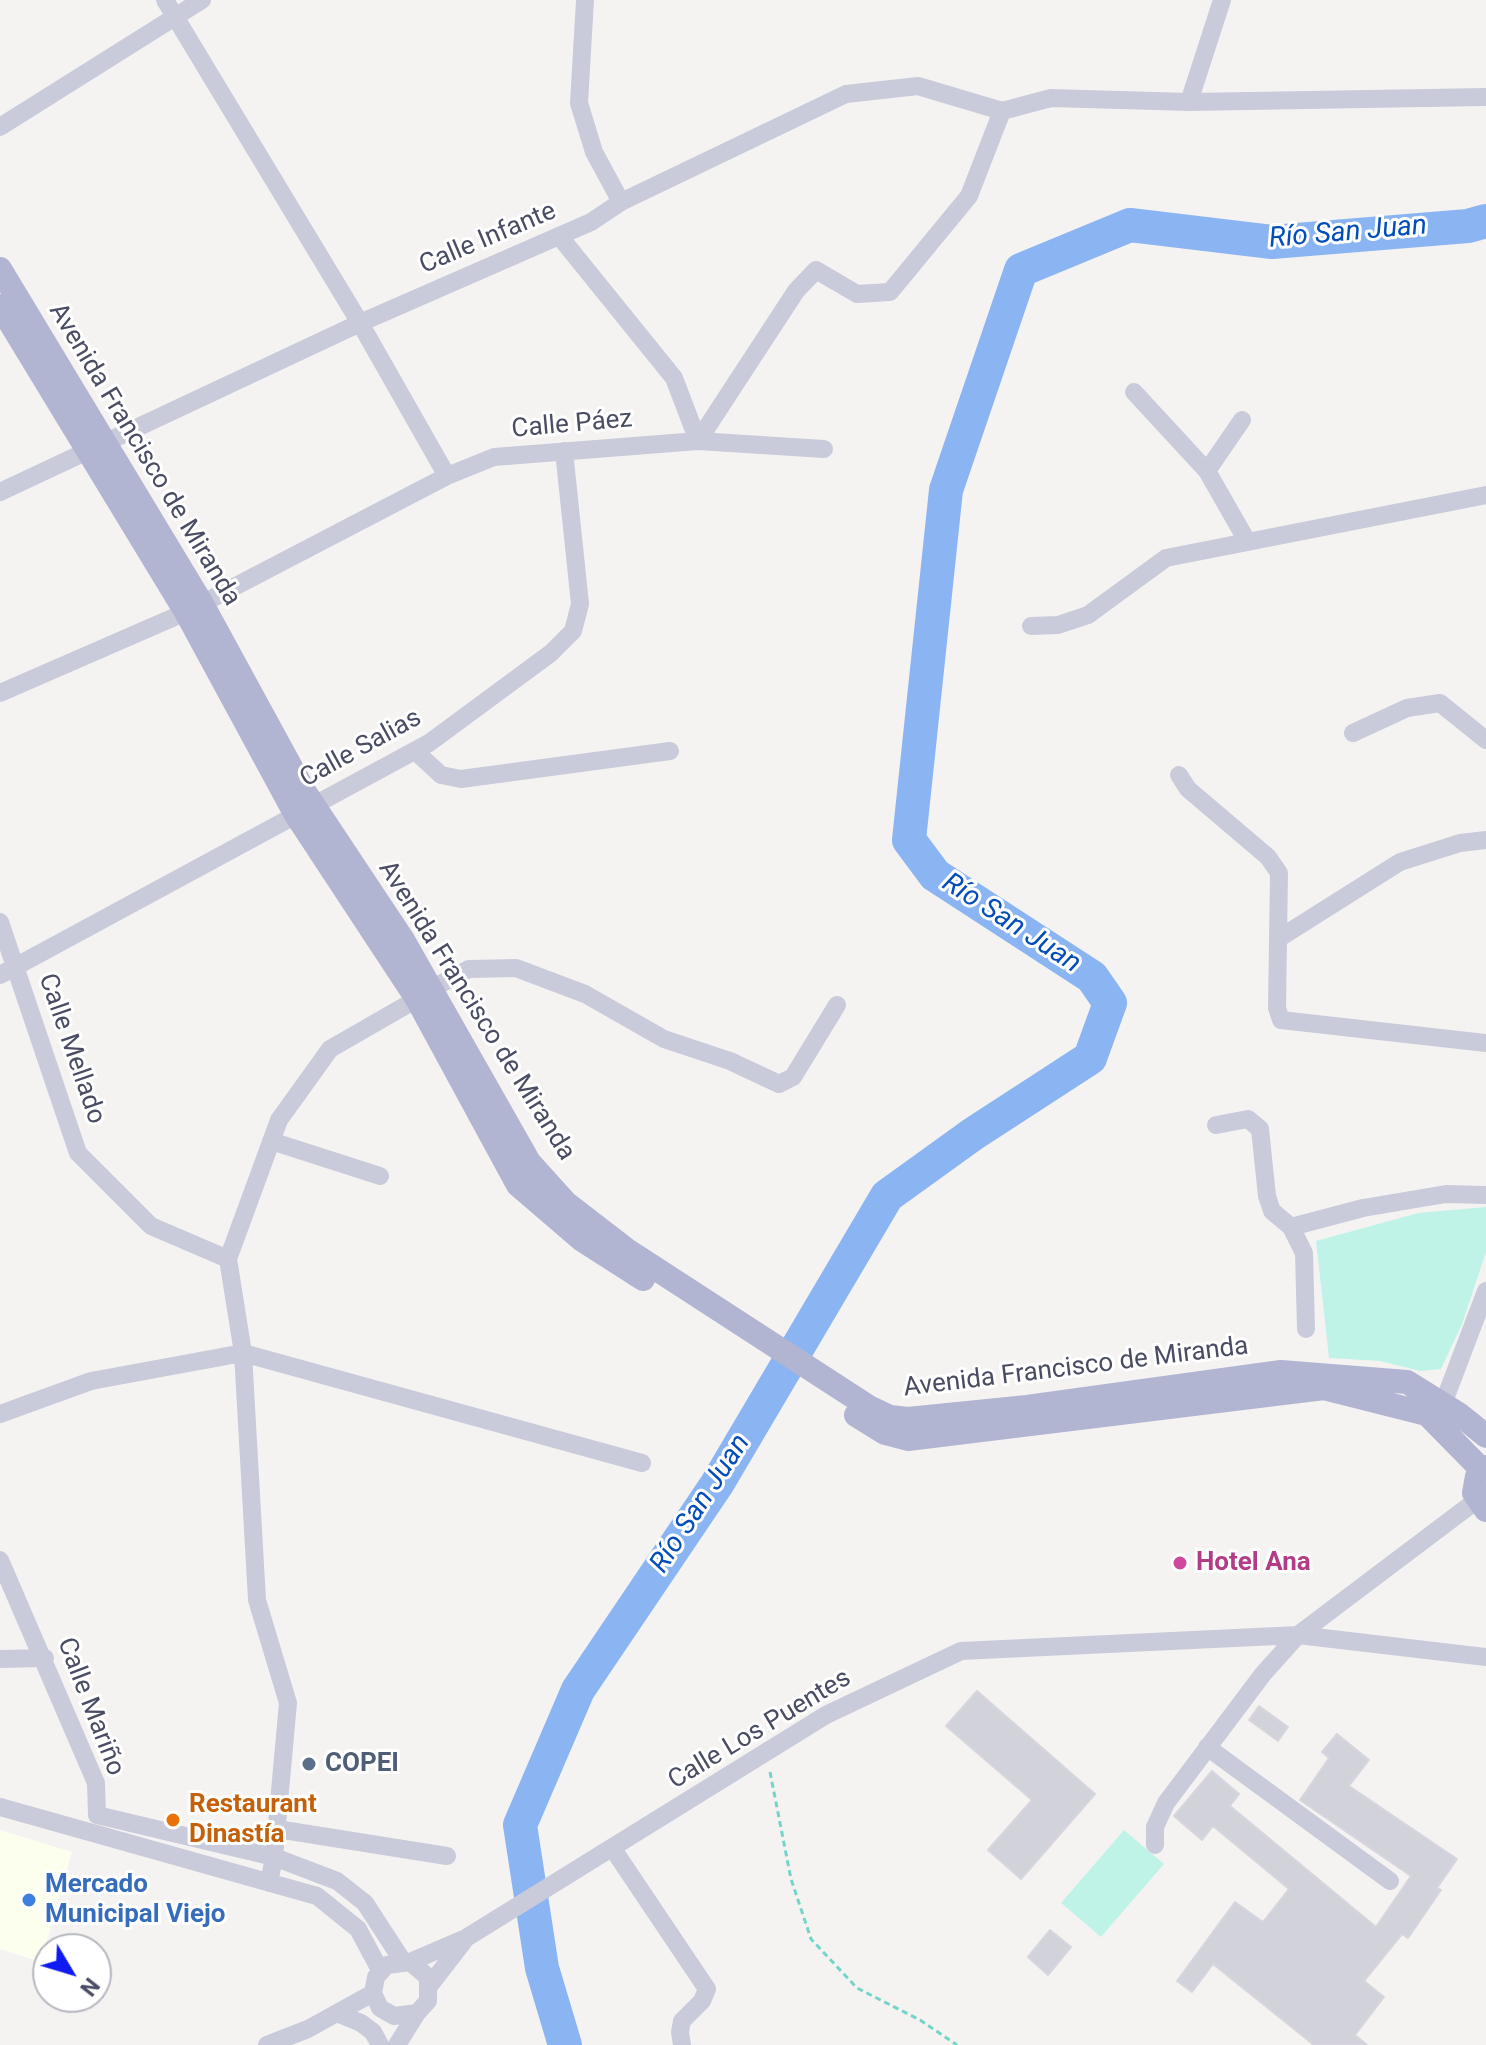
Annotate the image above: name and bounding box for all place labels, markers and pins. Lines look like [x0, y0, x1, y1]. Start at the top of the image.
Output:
place label: Hotel Ana [1196, 1547, 1311, 1579]
marker: Hotel Ana [1171, 1554, 1189, 1572]
place label: COPEI [325, 1748, 399, 1780]
marker: COPEI [300, 1755, 318, 1773]
place label: Restaurant Dinastía [189, 1789, 317, 1850]
marker: Restaurant Dinastía [164, 1811, 182, 1829]
place label: Mercado Municipal Viejo [45, 1869, 225, 1930]
marker: Mercado Municipal Viejo [20, 1891, 38, 1909]

